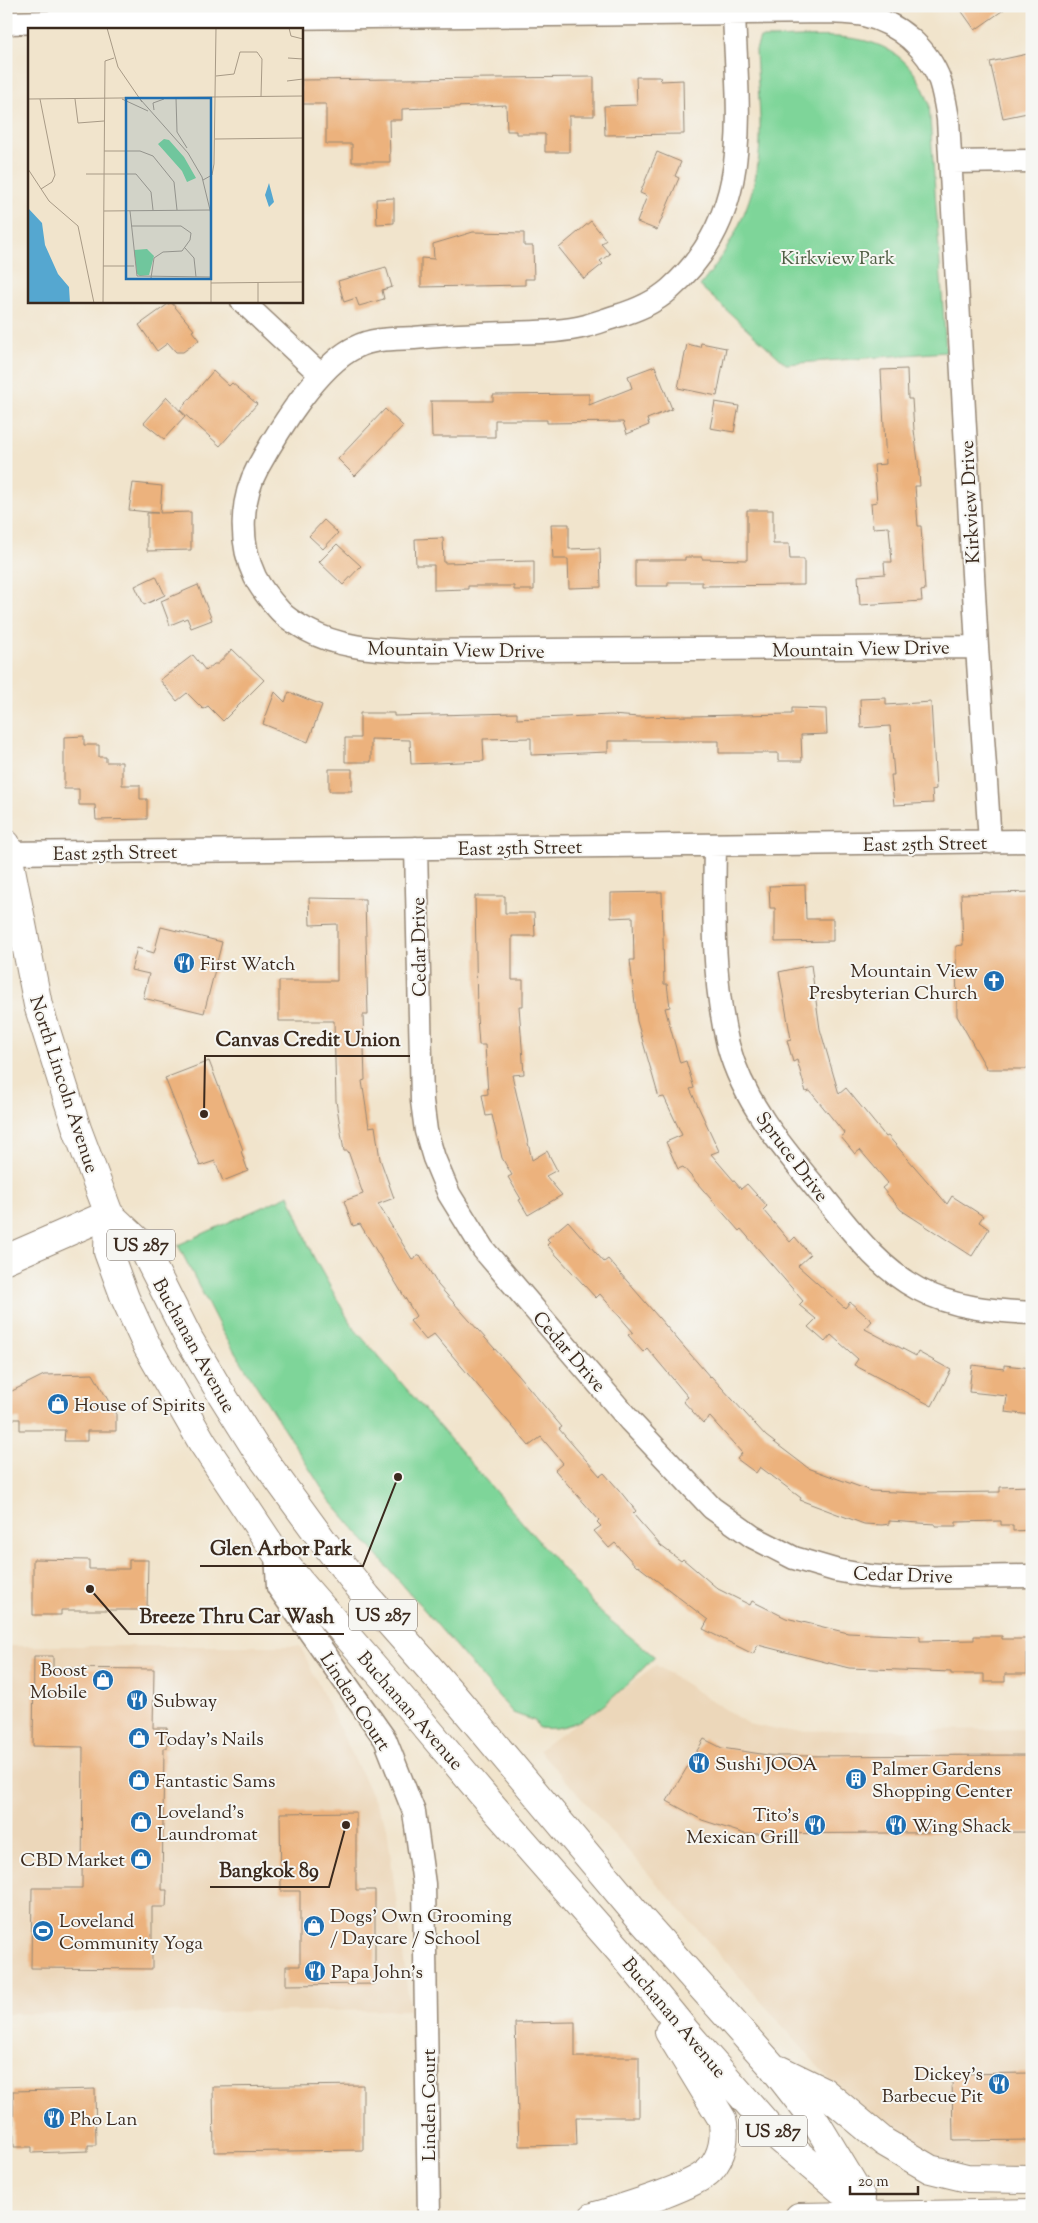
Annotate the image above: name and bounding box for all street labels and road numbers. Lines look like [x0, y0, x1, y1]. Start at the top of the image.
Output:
street label: Kirkview Drive [955, 439, 988, 564]
street label: Mountain View Drive [772, 635, 950, 666]
street label: Mountain View Drive [367, 636, 545, 667]
street label: East 25th Street [863, 831, 988, 860]
street label: East 25th Street [458, 835, 583, 864]
street label: East 25th Street [53, 840, 178, 869]
street label: Cedar Drive [406, 897, 435, 997]
street label: North Lincoln Avenue [21, 993, 104, 1177]
street label: Spruce Drive [748, 1107, 834, 1209]
road number: US 287 [107, 1230, 175, 1260]
street label: Buchanan Avenue [145, 1274, 241, 1419]
street label: Cedar Drive [525, 1306, 611, 1399]
street label: Cedar Drive [853, 1561, 953, 1592]
road number: US 287 [349, 1600, 417, 1630]
street label: Buchanan Avenue [350, 1646, 469, 1777]
street label: Linden Court [312, 1648, 396, 1757]
street label: Buchanan Avenue [615, 1952, 732, 2085]
street label: Linden Court [417, 2048, 444, 2161]
road number: US 287 [739, 2116, 807, 2146]

